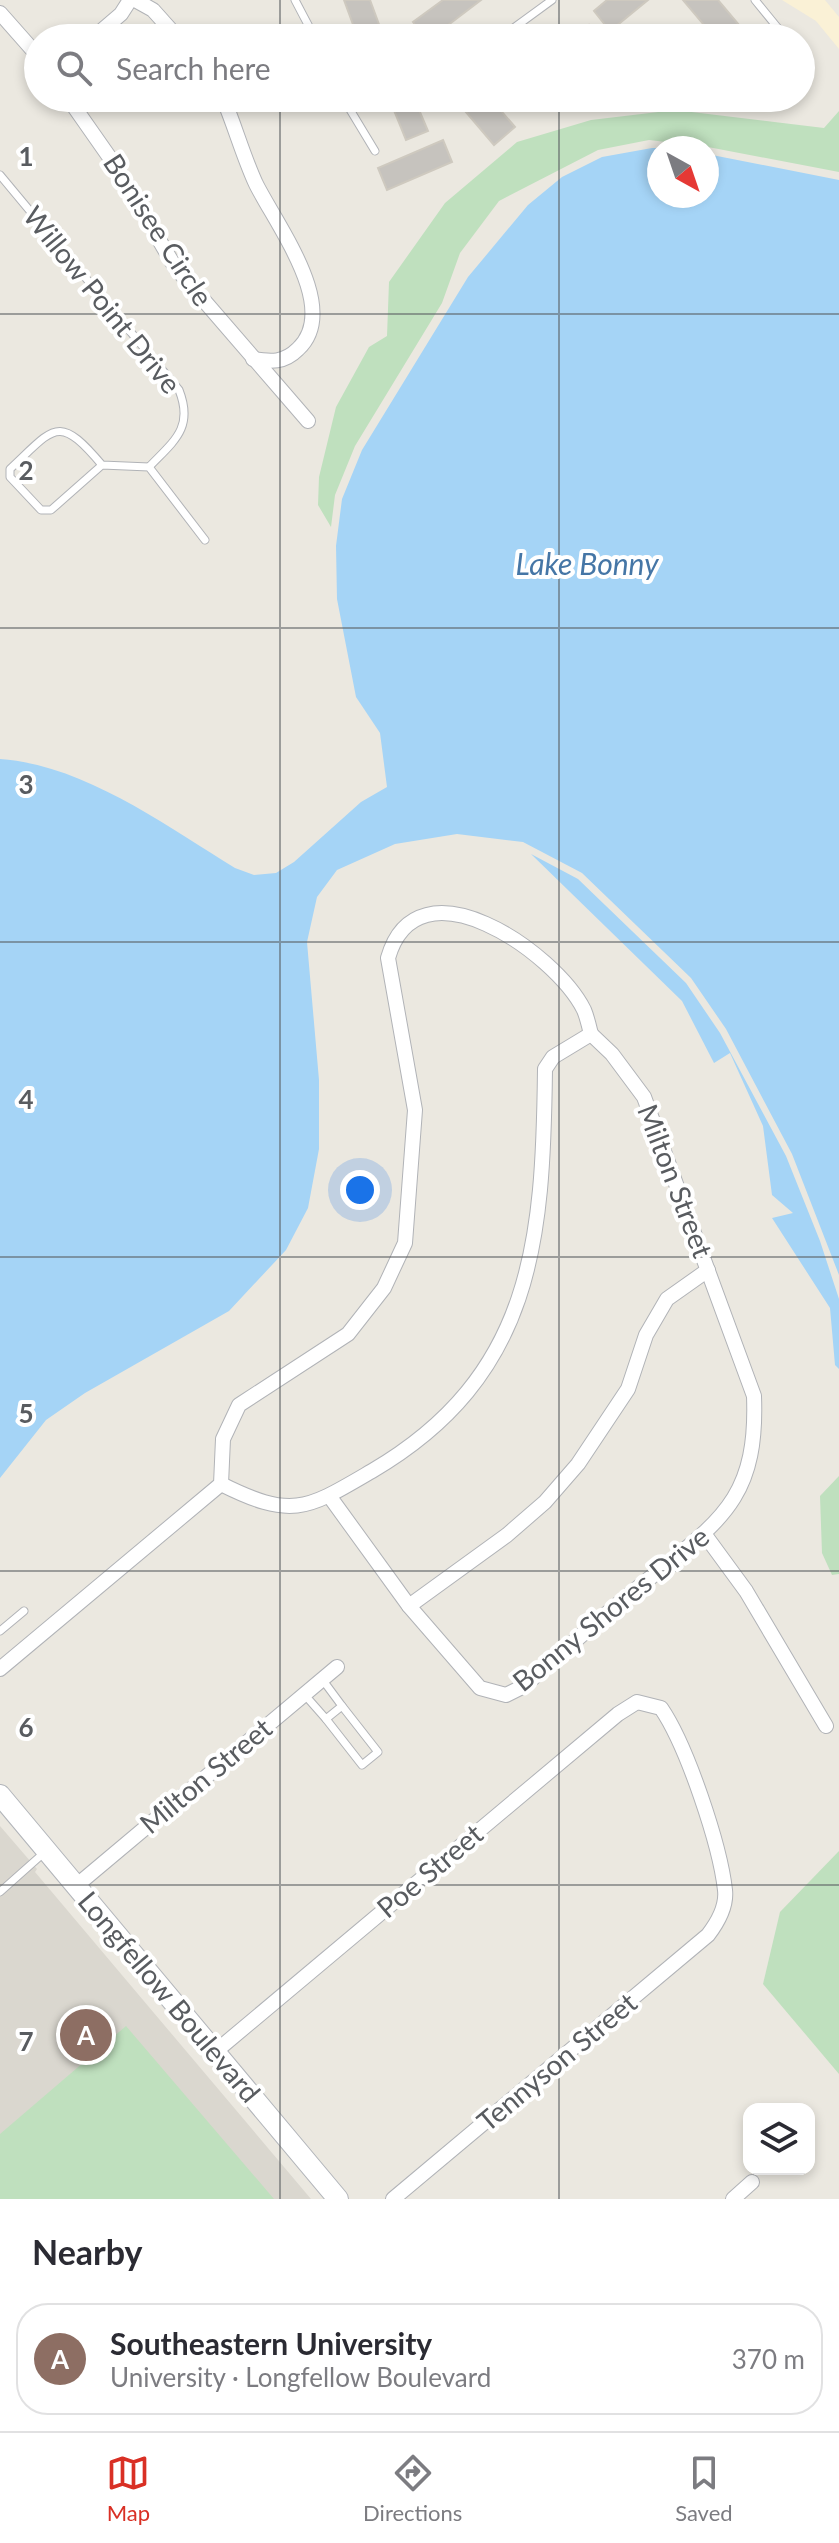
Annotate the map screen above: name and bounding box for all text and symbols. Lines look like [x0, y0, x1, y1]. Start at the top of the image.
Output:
search box [24, 24, 815, 112]
icon: search [52, 46, 96, 90]
text: Search here [116, 50, 271, 86]
north arrow [647, 136, 719, 208]
text: 1 [18, 140, 34, 172]
street label: Bonisee Circle [97, 147, 221, 312]
street label: Willow Point Drive [17, 199, 189, 400]
text: 2 [18, 454, 34, 486]
water label: Lake Bonny [515, 545, 659, 581]
text: 3 [18, 768, 34, 800]
text: 4 [18, 1083, 34, 1115]
street label: Milton Street [631, 1099, 721, 1262]
your location [340, 1170, 380, 1210]
text: 5 [18, 1397, 34, 1429]
street label: Bonny Shores Drive [505, 1519, 715, 1698]
street label: Milton Street [133, 1710, 278, 1840]
text: 6 [18, 1711, 34, 1743]
street label: Poe Street [370, 1816, 489, 1924]
street label: Longfellow Boulevard [72, 1884, 268, 2109]
street label: Tennyson Street [470, 1985, 643, 2138]
pin: A [60, 2005, 112, 2065]
text: 7 [18, 2025, 34, 2057]
map controls [743, 2103, 815, 2175]
button: layers [743, 2103, 815, 2175]
text: Nearby [32, 2231, 143, 2272]
text: Southeastern University [110, 2325, 432, 2361]
text: A [51, 2343, 69, 2375]
text: 370 m [732, 2343, 805, 2375]
text: University · Longfellow Boulevard [110, 2361, 491, 2393]
tab: Map [106, 2451, 150, 2526]
tab: Directions [363, 2451, 462, 2526]
tab: Saved [675, 2451, 733, 2526]

